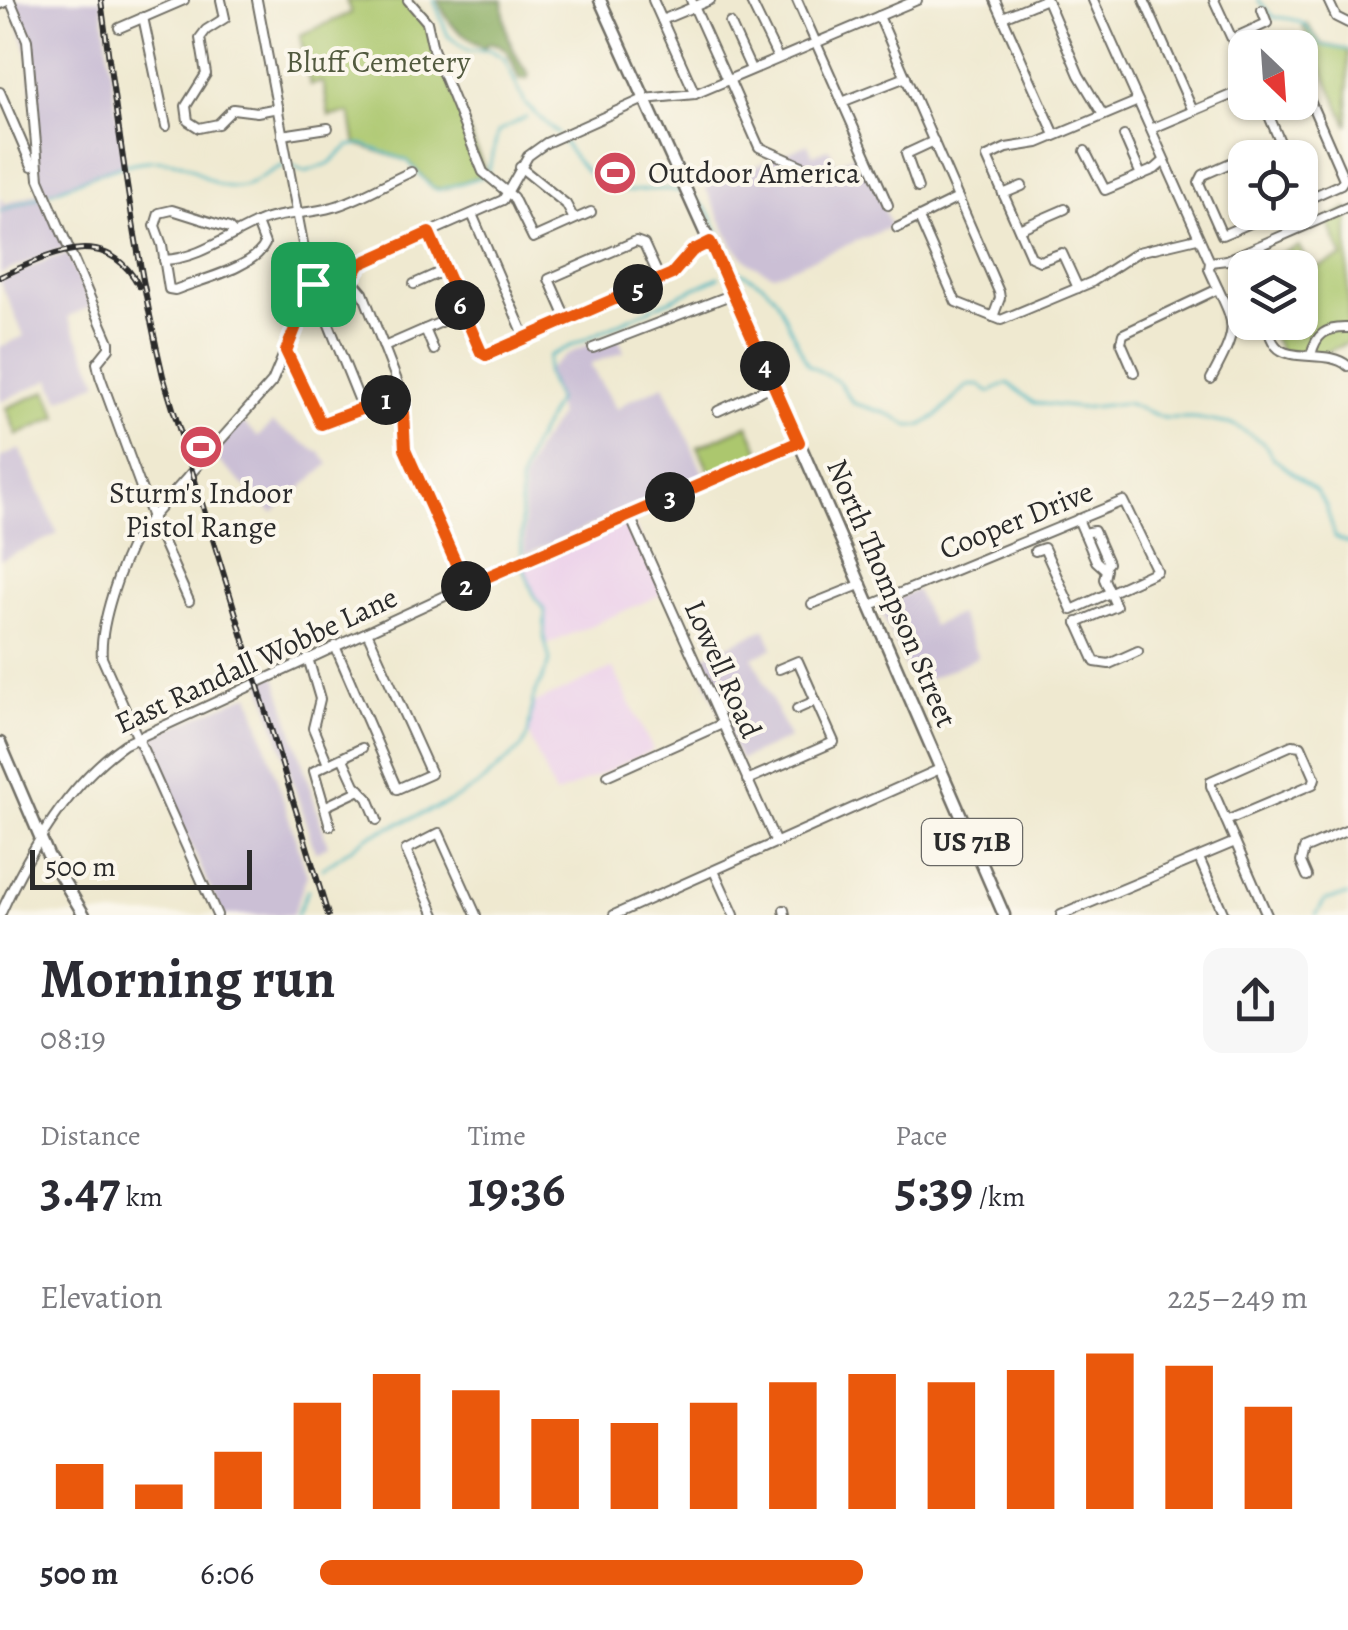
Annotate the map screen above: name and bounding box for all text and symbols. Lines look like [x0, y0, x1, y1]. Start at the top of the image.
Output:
north arrow [1228, 30, 1318, 120]
map controls [1228, 30, 1318, 340]
park label: Bluff Cemetery [286, 42, 471, 82]
button: locate [1228, 140, 1318, 230]
sports icon: Outdoor America [592, 150, 638, 196]
place label: Outdoor America [648, 153, 860, 193]
pin [271, 242, 356, 327]
button: layers [1228, 250, 1318, 340]
icon: arrive [286, 257, 341, 312]
pin: 5 [613, 264, 663, 314]
text: 5 [632, 270, 644, 308]
pin: 6 [435, 280, 485, 330]
text: 6 [453, 286, 467, 324]
pin: 4 [740, 341, 790, 391]
text: 4 [758, 347, 772, 385]
pin: 1 [361, 375, 411, 425]
text: 1 [381, 381, 391, 419]
sports icon: Sturm's Indoor Pistol Range [178, 424, 224, 470]
street label: North Thompson Street [817, 453, 967, 733]
street label: Cooper Drive [933, 471, 1099, 569]
pin: 3 [645, 472, 695, 522]
place label: Sturm's Indoor Pistol Range [109, 473, 293, 547]
text: 3 [664, 478, 676, 516]
pin: 2 [441, 561, 491, 611]
text: 2 [459, 567, 473, 605]
street label: East Randall Wobbe Lane [108, 577, 404, 743]
street label: Lowell Road [675, 594, 771, 745]
road number: US 71B [922, 819, 1022, 865]
scale bar [30, 845, 252, 890]
text: 500 m [45, 848, 116, 886]
text: Morning run [40, 941, 335, 1016]
button: share [1203, 948, 1308, 1053]
text: 08:19 [40, 1016, 106, 1060]
text: Distance [40, 1117, 140, 1155]
text: Time [468, 1117, 526, 1155]
text: Pace [895, 1117, 947, 1155]
text: 3.47 [40, 1155, 120, 1223]
text: 19:36 [468, 1155, 565, 1223]
text: 5:39 [895, 1155, 973, 1223]
text: km [120, 1178, 163, 1216]
text: /km [973, 1178, 1025, 1216]
text: Elevation [40, 1275, 163, 1319]
text: 225–249 m [1167, 1275, 1308, 1319]
text: 500 m [40, 1551, 118, 1595]
text: 6:06 [200, 1551, 254, 1595]

